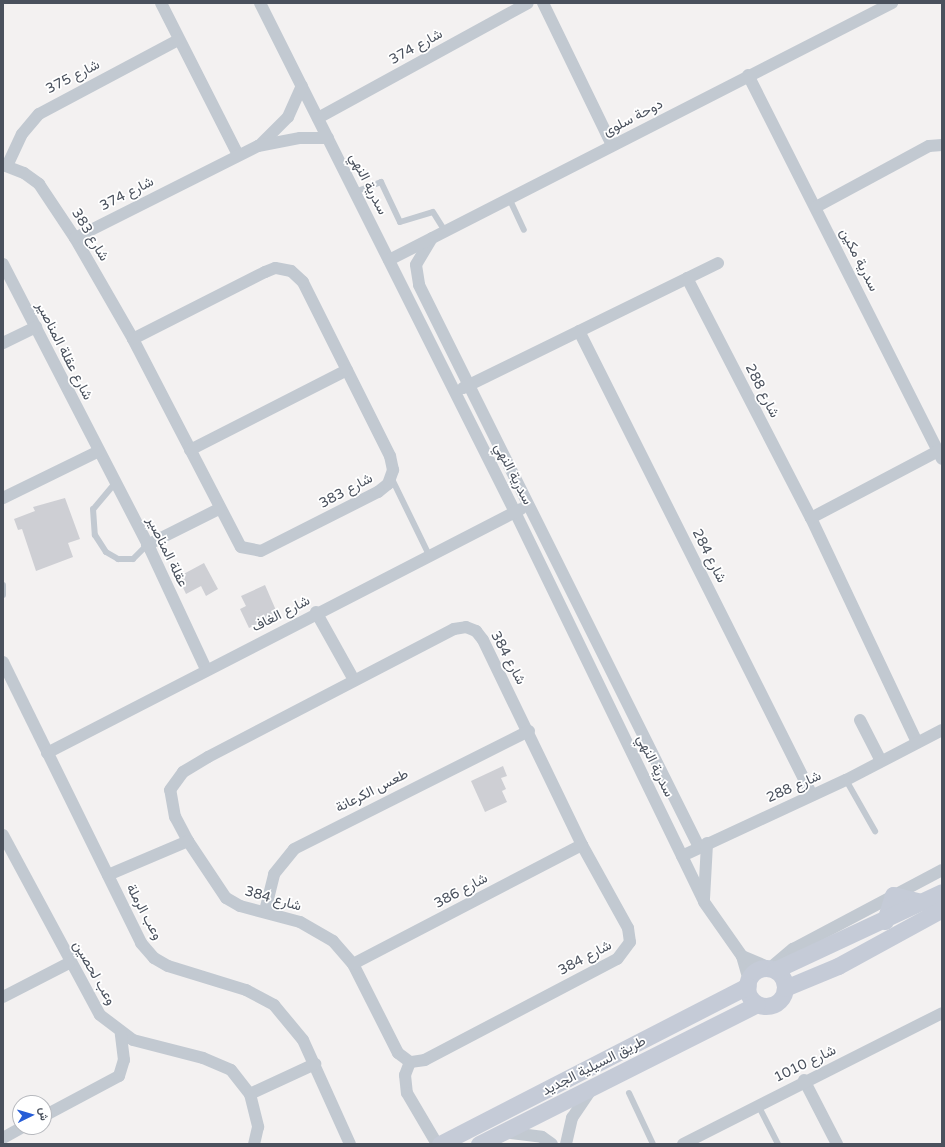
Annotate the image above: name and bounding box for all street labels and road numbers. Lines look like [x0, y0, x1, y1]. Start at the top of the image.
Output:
street label: شارع 374 [386, 26, 446, 68]
street label: شارع 375 [43, 56, 103, 98]
street label: دوحة سلوى [600, 96, 666, 140]
street label: سدرية النهي [345, 150, 391, 218]
street label: شارع 374 [97, 173, 157, 215]
street label: شارع 383 [68, 206, 112, 264]
street label: سدرية مكين [836, 226, 882, 294]
street label: شارع عقلة المناصير [32, 299, 96, 403]
street label: شارع 288 [741, 361, 783, 421]
street label: سدرية النهي [490, 440, 536, 508]
street label: شارع 383 [316, 470, 376, 512]
street label: عقلة المناصير [143, 514, 191, 590]
street label: شارع 284 [688, 526, 730, 586]
street label: شارع الغاف [249, 592, 313, 636]
street label: شارع 384 [487, 628, 529, 688]
street label: سدرية النهي [633, 732, 677, 800]
street label: طعس الكرعانة [333, 766, 411, 816]
street label: شارع 288 [764, 767, 824, 807]
street label: شارع 386 [431, 870, 491, 912]
street label: وعب الرملة [122, 881, 166, 943]
street label: شارع 384 [243, 883, 303, 915]
street label: شارع 384 [555, 937, 615, 979]
street label: وعب لحصين [69, 938, 119, 1008]
street label: طريق السيلية الجديد [539, 1033, 649, 1099]
street label: شارع 1010 [771, 1042, 839, 1086]

